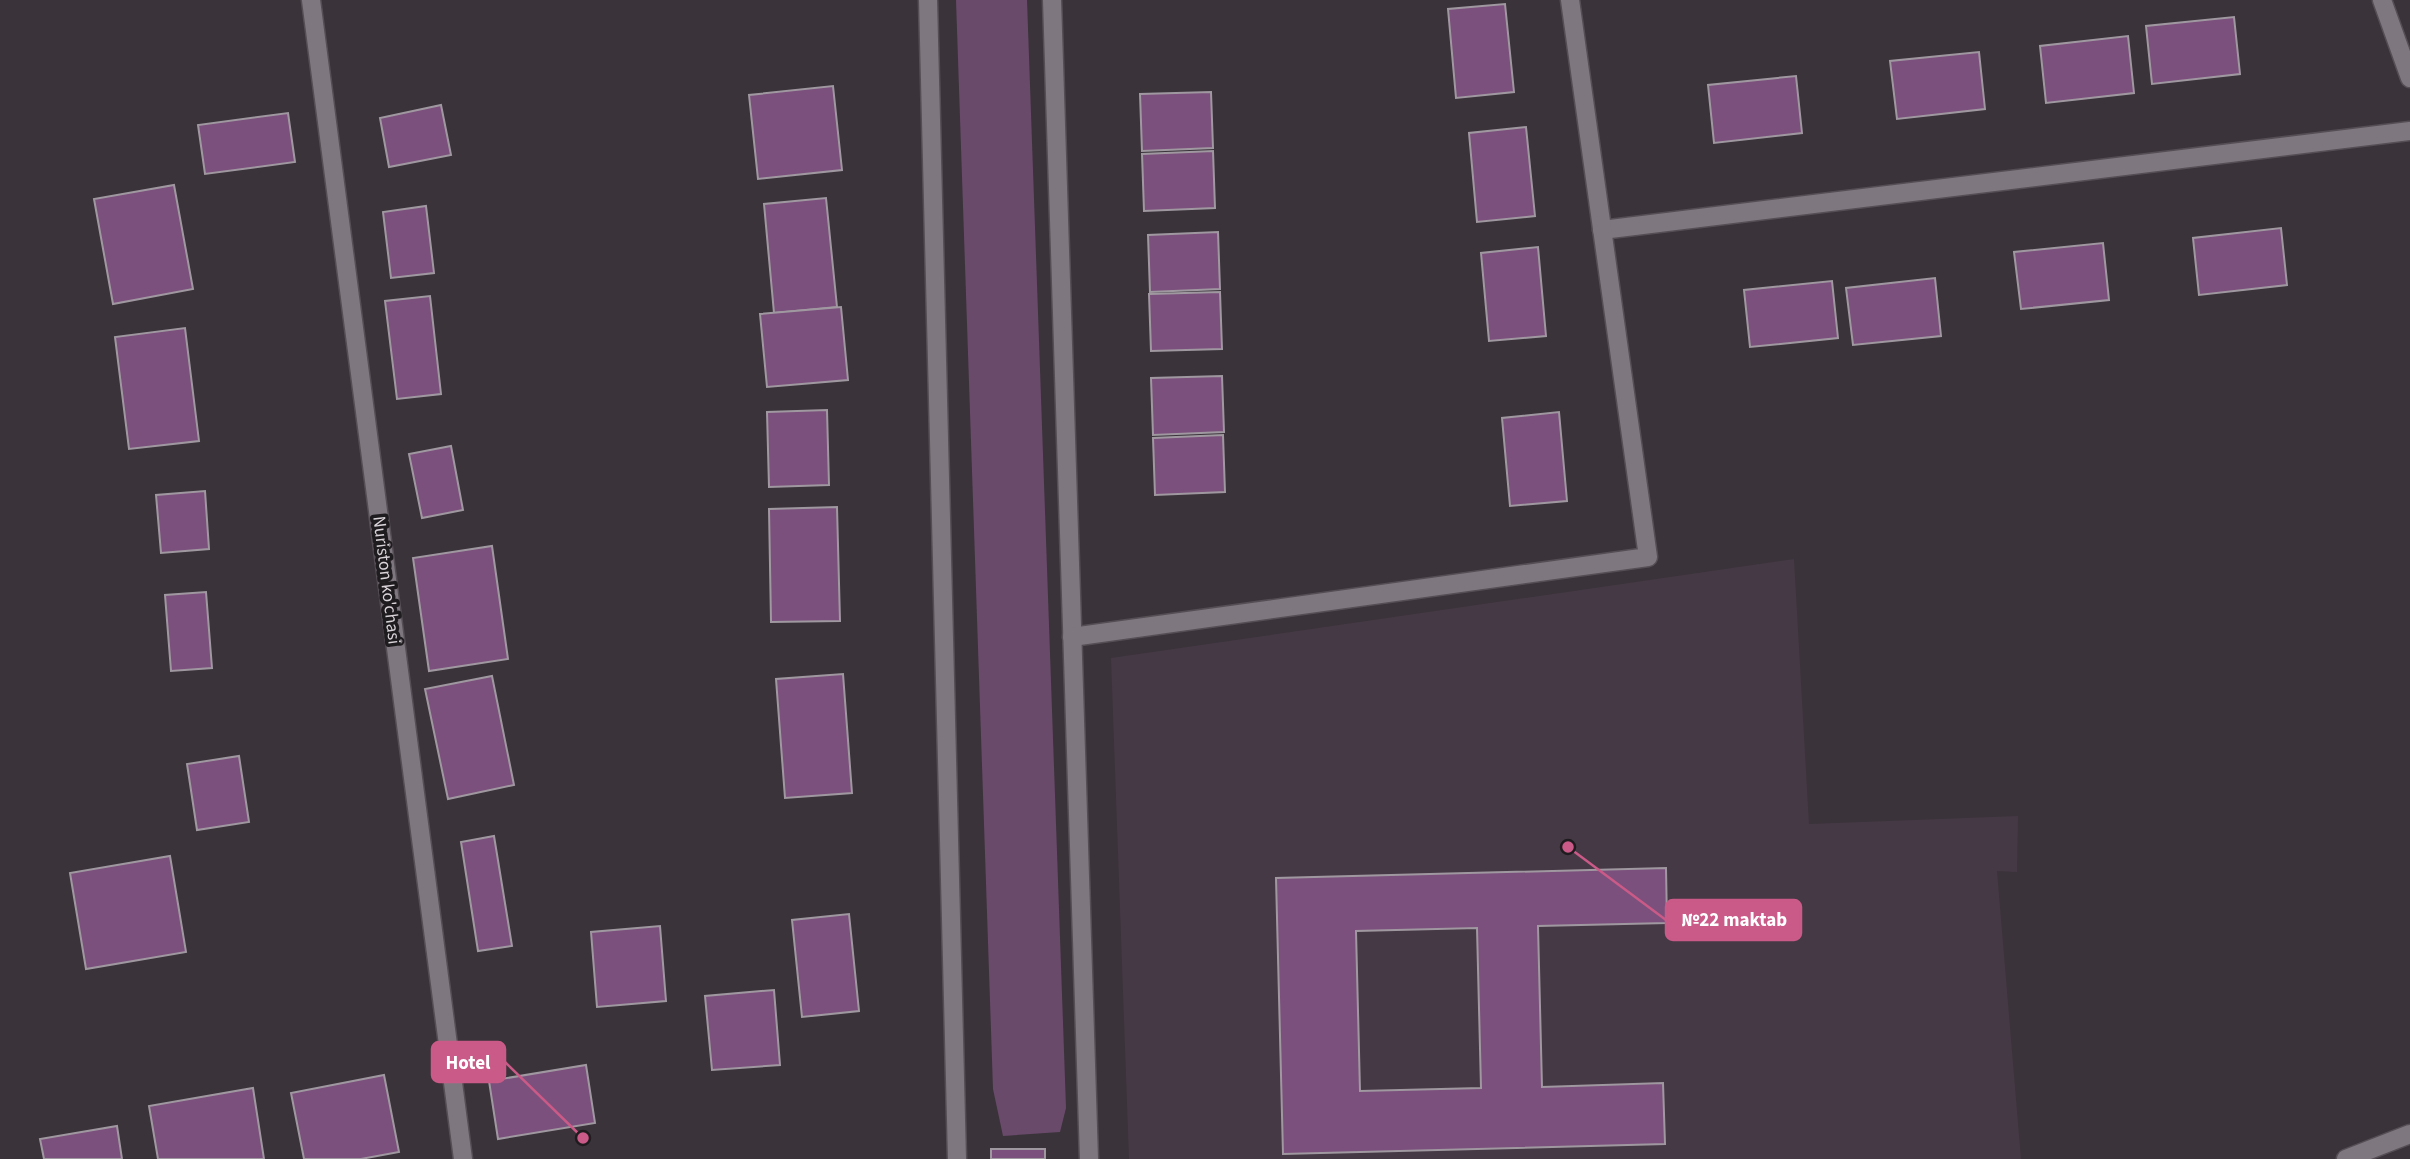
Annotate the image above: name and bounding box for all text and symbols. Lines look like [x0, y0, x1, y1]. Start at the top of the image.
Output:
street label: Nuriston ko'chasi [366, 514, 407, 646]
callout: №22 maktab [1666, 900, 1801, 940]
text: №22 maktab [1681, 907, 1787, 934]
callout: Hotel [432, 1042, 505, 1082]
text: Hotel [445, 1050, 491, 1077]

